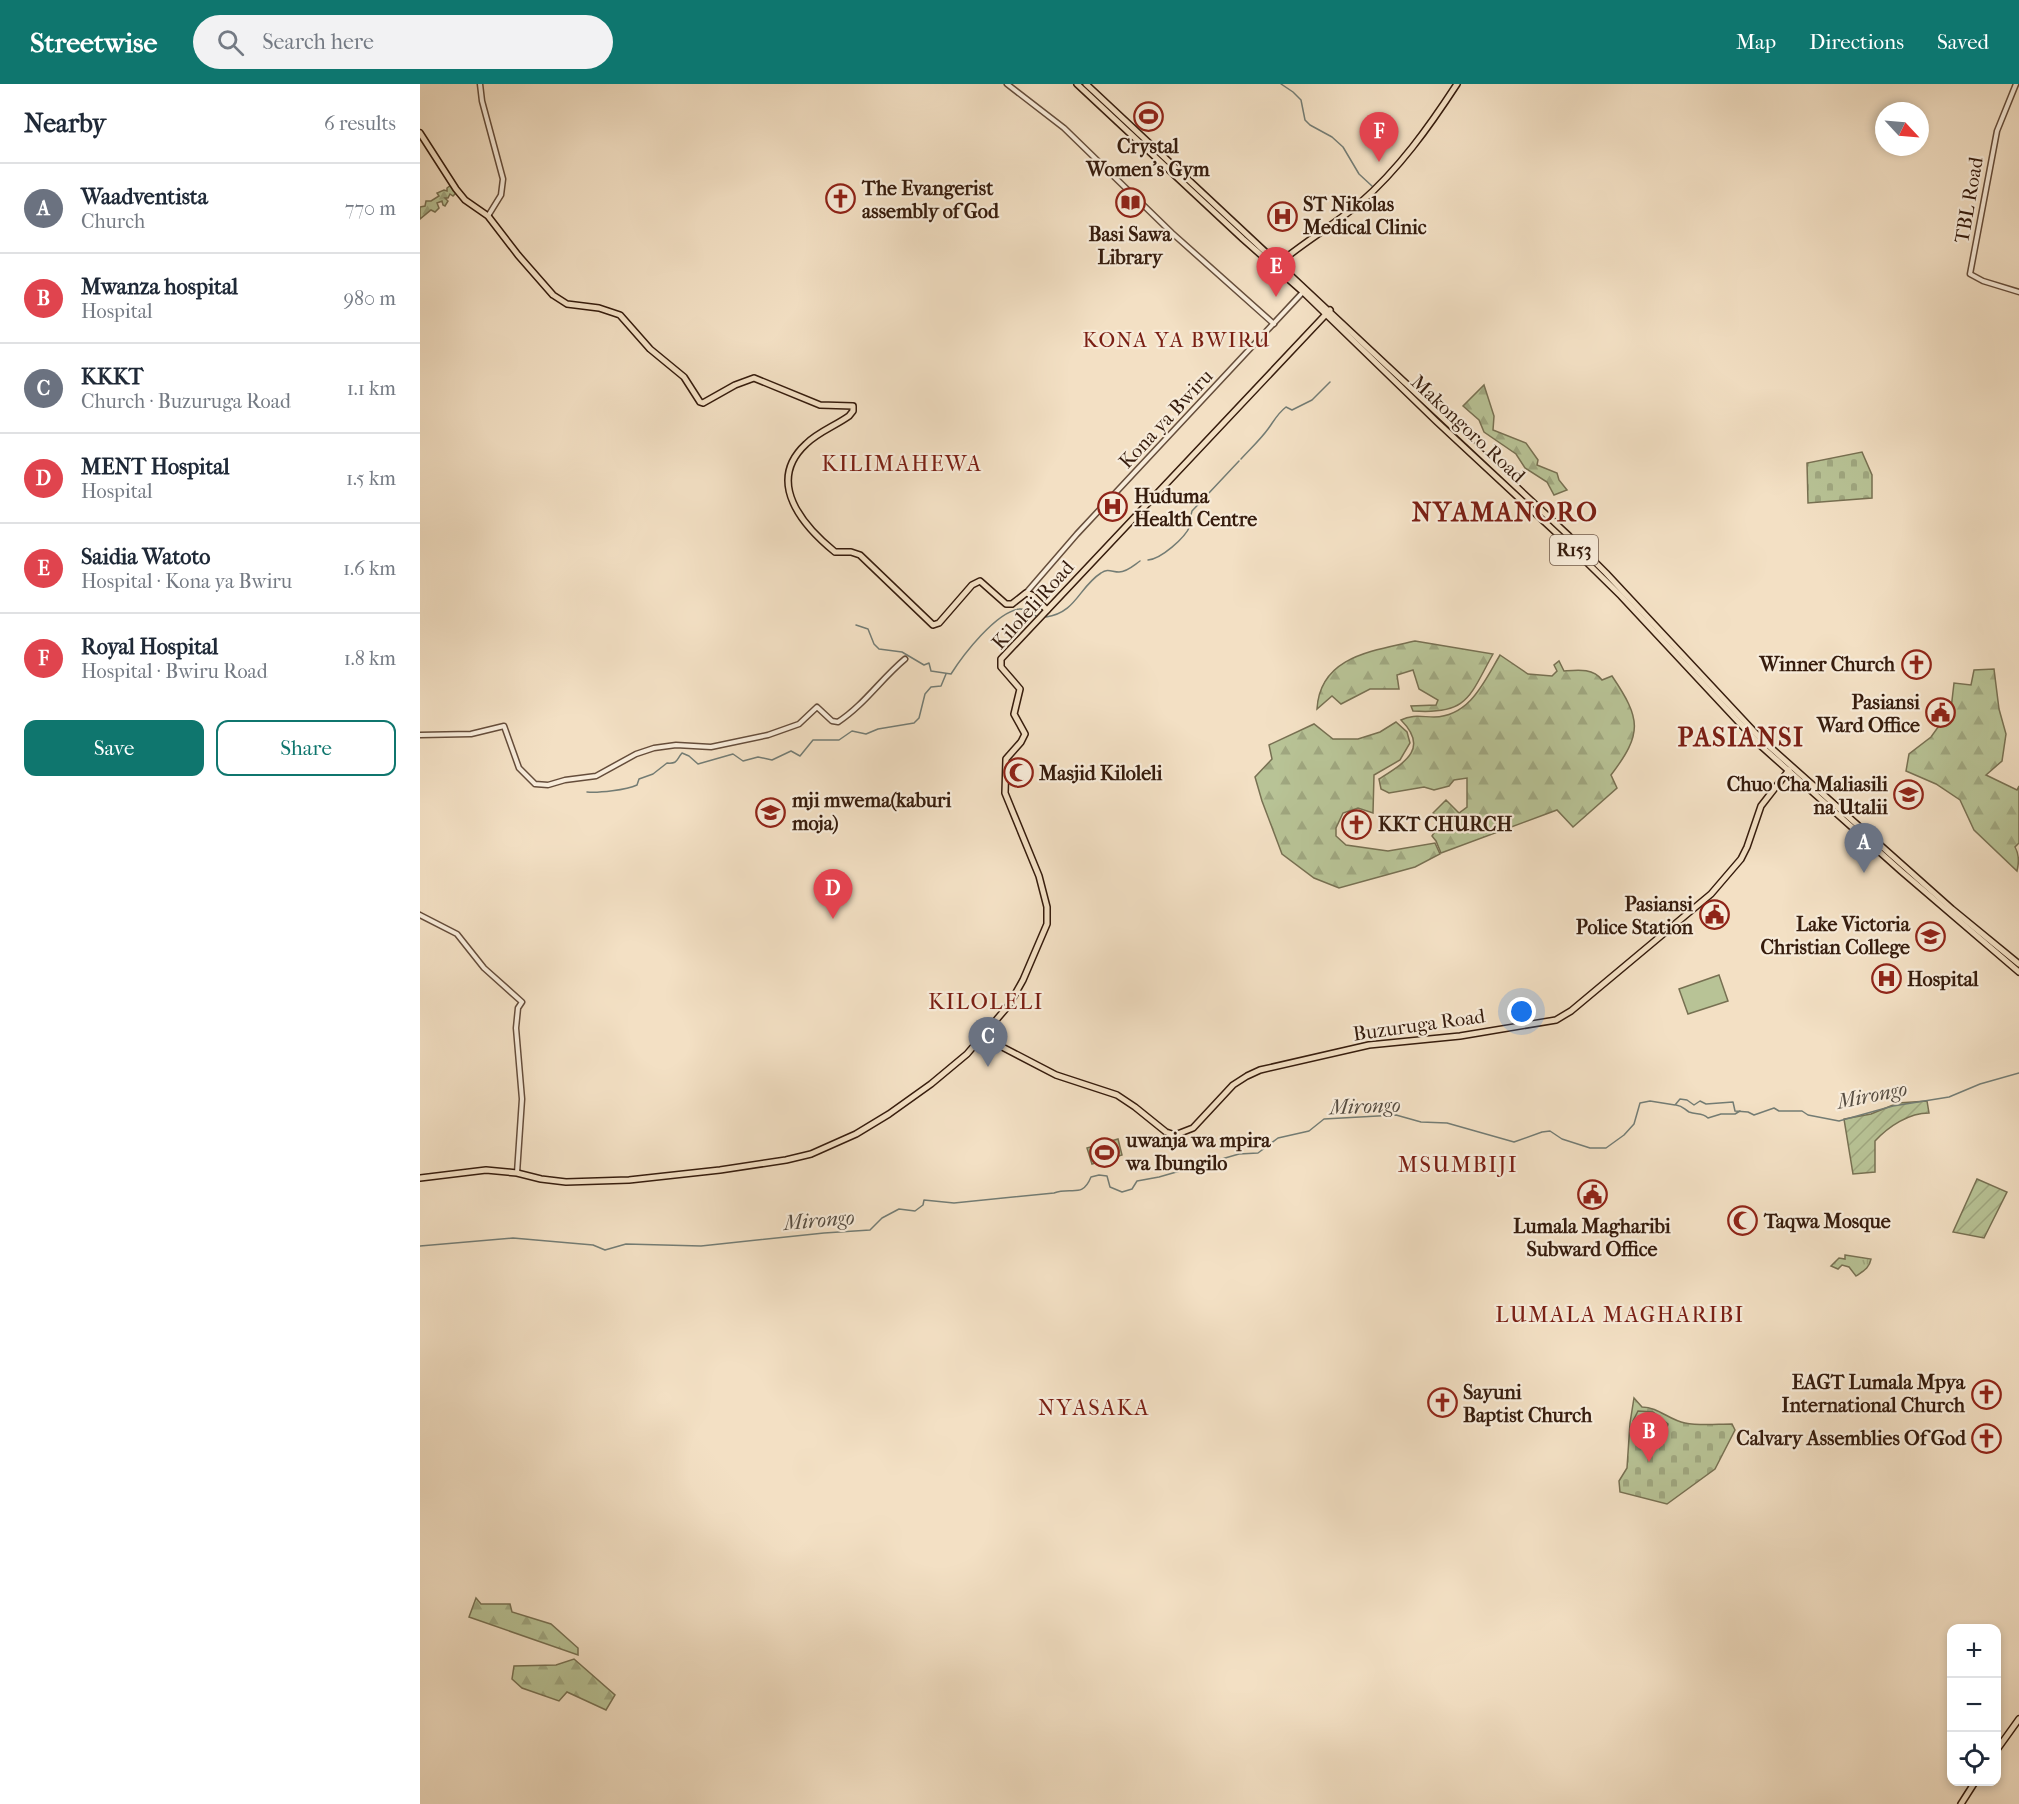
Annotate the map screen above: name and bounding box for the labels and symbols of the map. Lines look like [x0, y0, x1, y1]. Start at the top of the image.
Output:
sports icon: Crystal Women's Gym [1132, 100, 1164, 132]
north arrow [1875, 102, 1929, 156]
pin: F [1360, 112, 1398, 162]
place label: Crystal Women's Gym [1085, 135, 1210, 181]
street label: TBL Road [1950, 154, 1988, 245]
place label: The Evangerist assembly of God [861, 177, 1000, 223]
church icon: The Evangerist assembly of God [825, 183, 857, 215]
library icon: Basi Sawa Library [1114, 187, 1146, 219]
place label: ST Nikolas Medical Clinic [1302, 193, 1427, 239]
hospital icon: ST Nikolas Medical Clinic [1266, 200, 1298, 232]
place label: Basi Sawa Library [1089, 223, 1172, 269]
pin: E [1256, 248, 1296, 297]
district label: KONA YA BWIRU [1083, 328, 1271, 352]
street label: Kona ya Bwiru [1114, 364, 1218, 473]
street label: Makongoro Road [1406, 370, 1530, 488]
district label: KILIMAHEWA [821, 451, 983, 477]
place label: Huduma Health Centre [1134, 485, 1257, 531]
hospital icon: Huduma Health Centre [1097, 491, 1129, 523]
district label: NYAMANORO [1412, 497, 1598, 528]
road number: R153 [1550, 535, 1598, 565]
street label: Kiloleli Road [987, 555, 1080, 654]
church icon: Winner Church [1900, 648, 1932, 680]
place label: Winner Church [1759, 653, 1896, 676]
place label: Pasiansi Ward Office [1816, 691, 1921, 737]
public building icon: Pasiansi Ward Office [1925, 697, 1957, 729]
district label: PASIANSI [1677, 722, 1805, 753]
mosque icon: Masjid Kiloleli [1002, 757, 1034, 789]
place label: Masjid Kiloleli [1038, 762, 1164, 785]
place label: Chuo Cha Maliasili na Utalii [1727, 773, 1889, 819]
school or university icon: Chuo Cha Maliasili na Utalii [1893, 779, 1925, 811]
place label: mji mwema(kaburi moja) [791, 789, 953, 835]
school or university icon: mji mwema(kaburi moja) [755, 796, 787, 828]
church icon: KKT CHURCH [1341, 808, 1373, 840]
place label: KKT CHURCH [1378, 813, 1513, 836]
pin: A [1844, 824, 1884, 873]
pin: D [814, 870, 852, 919]
place label: Pasiansi Police Station [1576, 893, 1694, 939]
public building icon: Pasiansi Police Station [1698, 899, 1730, 931]
place label: Lake Victoria Christian College [1760, 913, 1911, 959]
school or university icon: Lake Victoria Christian College [1915, 920, 1947, 952]
hospital icon: Hospital [1870, 963, 1902, 995]
place label: Hospital [1907, 968, 1979, 991]
district label: KILOLELI [928, 989, 1044, 1015]
your location [1507, 997, 1536, 1026]
street label: Buzuruga Road [1351, 1004, 1488, 1046]
pin: C [968, 1018, 1008, 1067]
water label: Mirongo [1833, 1076, 1909, 1114]
water label: Mirongo [1327, 1093, 1401, 1119]
place label: uwanja wa mpira wa Ibungilo [1125, 1129, 1271, 1175]
sports icon: uwanja wa mpira wa Ibungilo [1089, 1136, 1121, 1168]
district label: MSUMBIJI [1398, 1152, 1518, 1178]
public building icon: Lumala Magharibi Subward Office [1576, 1179, 1608, 1211]
water label: Mirongo [780, 1205, 856, 1235]
mosque icon: Taqwa Mosque [1727, 1205, 1759, 1237]
place label: Taqwa Mosque [1763, 1210, 1891, 1233]
place label: Lumala Magharibi Subward Office [1513, 1215, 1672, 1261]
district label: LUMALA MAGHARIBI [1495, 1302, 1745, 1328]
place label: EAGT Lumala Mpya International Church [1782, 1371, 1966, 1417]
church icon: EAGT Lumala Mpya International Church [1970, 1378, 2002, 1410]
place label: Sayuni Baptist Church [1463, 1381, 1593, 1427]
church icon: Sayuni Baptist Church [1426, 1387, 1458, 1419]
district label: NYASAKA [1038, 1395, 1150, 1421]
pin: B [1630, 1412, 1668, 1462]
church icon: Calvary Assemblies Of God [1971, 1422, 2003, 1454]
place label: Calvary Assemblies Of God [1736, 1427, 1967, 1450]

